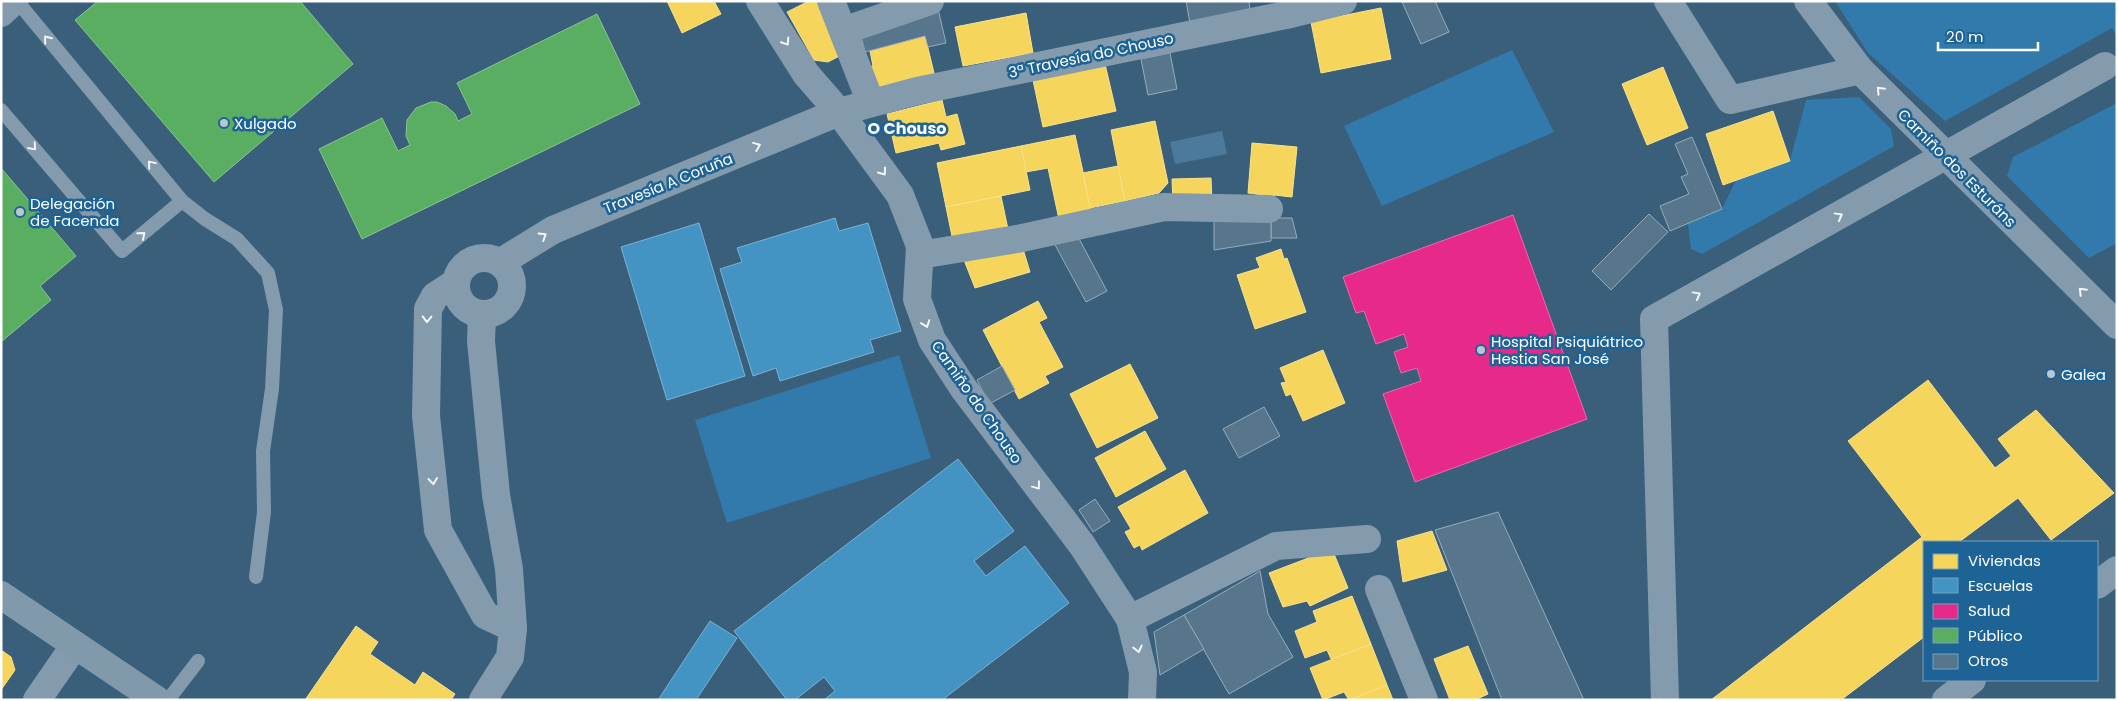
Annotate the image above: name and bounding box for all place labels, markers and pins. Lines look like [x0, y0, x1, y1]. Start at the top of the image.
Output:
place label: Xulgado [234, 113, 297, 134]
marker: Xulgado [218, 117, 230, 129]
place label: Delegación de Facenda [30, 193, 119, 231]
marker: Delegación de Facenda [14, 206, 26, 218]
place label: Hospital Psiquiátrico Hestia San José [1491, 331, 1643, 369]
marker: Hospital Psiquiátrico Hestia San José [1475, 344, 1487, 356]
place label: Galea [2061, 364, 2106, 385]
marker: Galea [2045, 368, 2057, 380]

